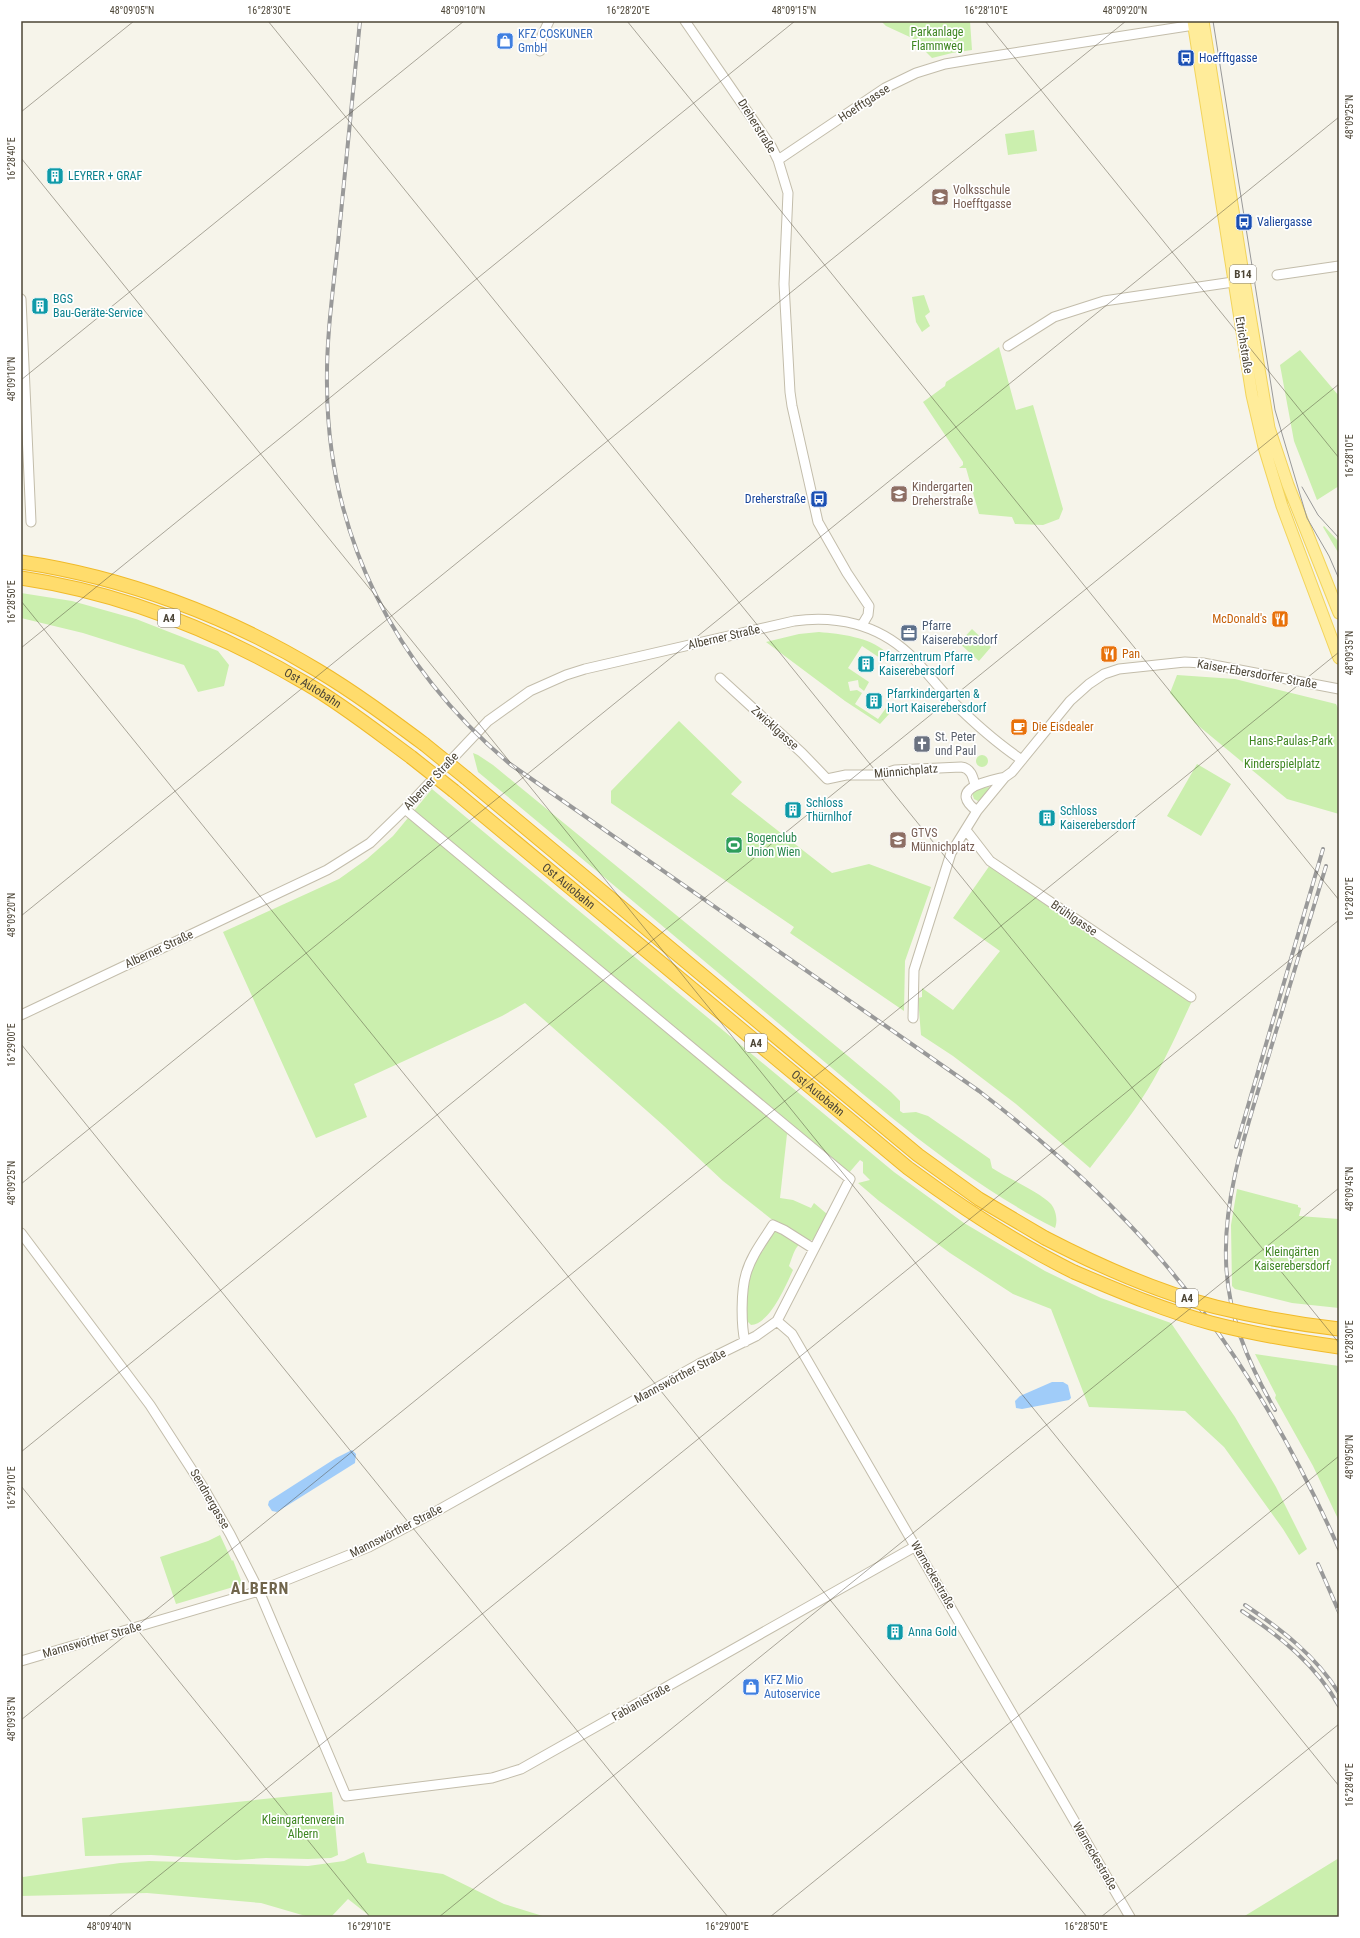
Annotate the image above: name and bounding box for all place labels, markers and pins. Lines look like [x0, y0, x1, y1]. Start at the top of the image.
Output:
place label: KFZ COSKUNER GmbH [518, 27, 593, 55]
shop icon: KFZ COSKUNER GmbH [495, 31, 515, 51]
bus stop icon: Hoefftgasse [1176, 48, 1196, 68]
place label: Hoefftgasse [1199, 51, 1258, 65]
building icon: LEYRER + GRAF [45, 166, 65, 186]
place label: LEYRER + GRAF [68, 169, 143, 183]
place label: Volksschule Hoefftgasse [953, 183, 1012, 211]
school or university icon: Volksschule Hoefftgasse [930, 187, 950, 207]
bus stop icon: Valiergasse [1234, 212, 1254, 232]
place label: Valiergasse [1257, 215, 1312, 229]
place label: BGS Bau-Geräte-Service [53, 292, 143, 320]
building icon: BGS Bau-Geräte-Service [30, 296, 50, 316]
place label: Kindergarten Dreherstraße [912, 480, 974, 508]
school or university icon: Kindergarten Dreherstraße [889, 484, 909, 504]
bus stop icon: Dreherstraße [809, 489, 829, 509]
place label: Dreherstraße [745, 492, 806, 506]
restaurant icon: McDonald's [1270, 609, 1290, 629]
place label: McDonald's [1212, 612, 1267, 626]
place label: Pfarre Kaiserebersdorf [922, 619, 998, 647]
office icon: Pfarre Kaiserebersdorf [899, 623, 919, 643]
restaurant icon: Pan [1099, 644, 1119, 664]
place label: Pan [1122, 647, 1140, 661]
place label: Pfarrzentrum Pfarre Kaiserebersdorf [879, 650, 973, 678]
building icon: Pfarrzentrum Pfarre Kaiserebersdorf [856, 654, 876, 674]
place label: Pfarrkindergarten & Hort Kaiserebersdorf [887, 687, 986, 715]
building icon: Pfarrkindergarten & Hort Kaiserebersdorf [864, 691, 884, 711]
cafe icon: Die Eisdealer [1009, 717, 1029, 737]
place label: Die Eisdealer [1032, 720, 1094, 734]
place label: St. Peter und Paul [935, 730, 976, 758]
church icon: St. Peter und Paul [912, 734, 932, 754]
place label: Schloss Thürnlhof [806, 796, 852, 824]
building icon: Schloss Thürnlhof [783, 800, 803, 820]
place label: Schloss Kaiserebersdorf [1060, 804, 1136, 832]
building icon: Schloss Kaiserebersdorf [1037, 808, 1057, 828]
place label: GTVS Münnichplatz [911, 826, 975, 854]
school or university icon: GTVS Münnichplatz [888, 830, 908, 850]
place label: Bogenclub Union Wien [747, 831, 800, 859]
sports icon: Bogenclub Union Wien [724, 835, 744, 855]
building icon: Anna Gold [885, 1622, 905, 1642]
place label: Anna Gold [908, 1625, 957, 1639]
place label: KFZ Mio Autoservice [764, 1673, 820, 1701]
shop icon: KFZ Mio Autoservice [741, 1677, 761, 1697]

